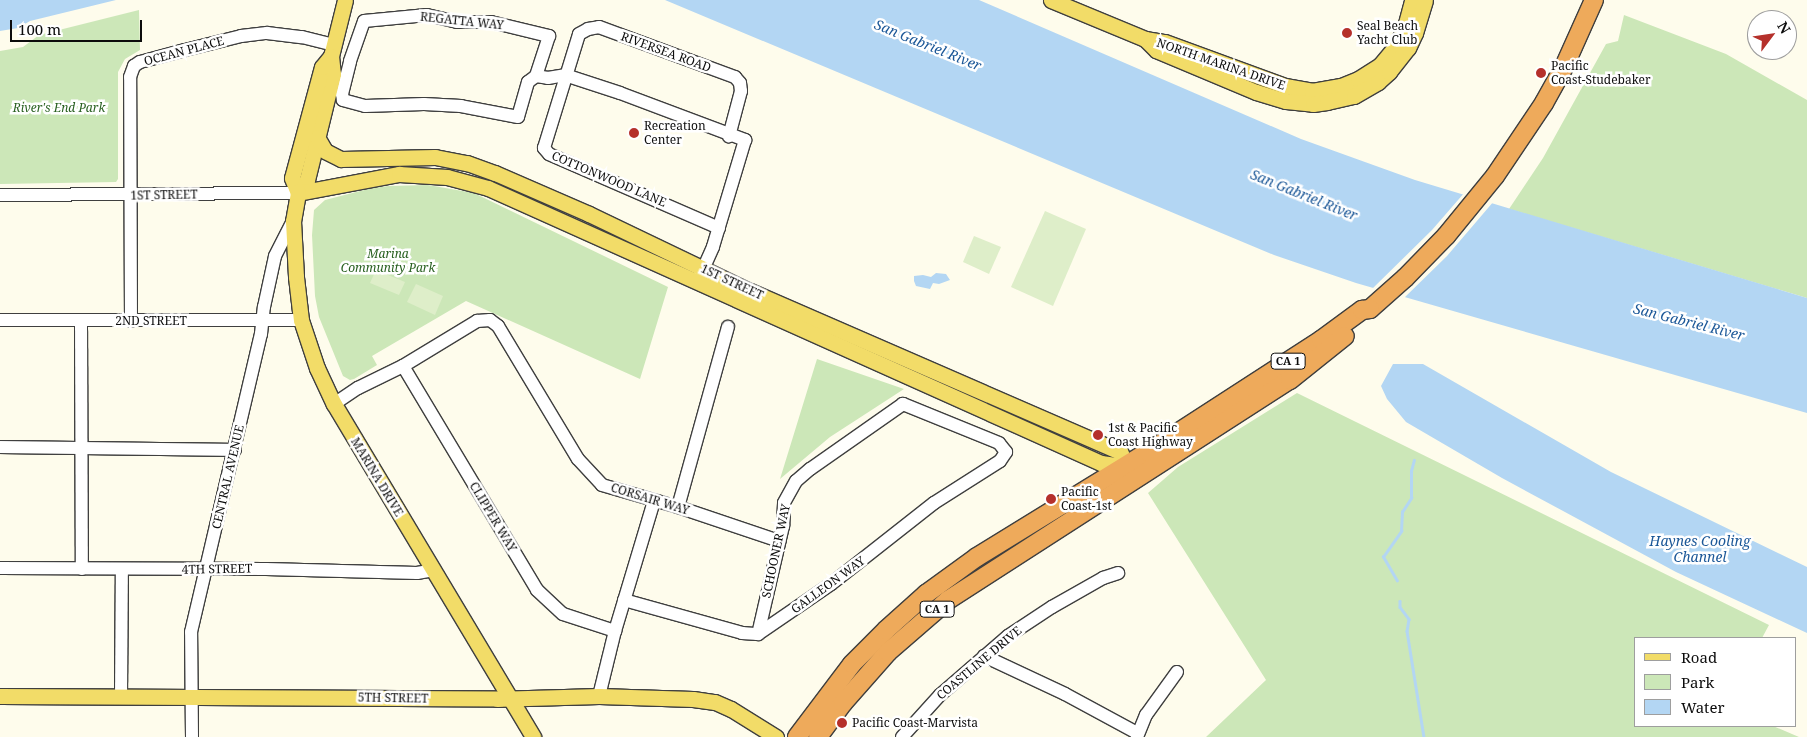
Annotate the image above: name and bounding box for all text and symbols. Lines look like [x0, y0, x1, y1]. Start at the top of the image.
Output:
street label: REGATTA WAY [419, 9, 505, 33]
scale bar [12, 10, 145, 42]
north arrow [1747, 10, 1797, 60]
water label: San Gabriel River [872, 16, 984, 74]
text: N [1773, 18, 1795, 37]
text: 100 m [18, 19, 61, 39]
place label: Seal Beach Yacht Club [1357, 19, 1418, 47]
marker: Seal Beach Yacht Club [1341, 27, 1353, 39]
street label: RIVERSEA ROAD [619, 29, 713, 75]
street label: OCEAN PLACE [142, 33, 226, 69]
street label: NORTH MARINA DRIVE [1155, 35, 1287, 93]
place label: Pacific Coast-Studebaker [1551, 59, 1651, 87]
marker: Pacific Coast-Studebaker [1535, 67, 1547, 79]
park label: River's End Park [13, 101, 105, 115]
place label: Recreation Center [644, 119, 706, 147]
marker: Recreation Center [628, 127, 640, 139]
street label: COTTONWOOD LANE [550, 148, 668, 210]
water label: San Gabriel River [1248, 166, 1360, 224]
street label: 1ST STREET [130, 187, 198, 203]
park label: Marina Community Park [341, 247, 435, 275]
street label: 1ST STREET [698, 261, 766, 303]
water label: San Gabriel River [1632, 300, 1746, 344]
street label: 2ND STREET [115, 314, 187, 328]
road number: CA 1 [1270, 352, 1306, 370]
place label: 1st & Pacific Coast Highway [1108, 421, 1193, 449]
street label: CENTRAL AVENUE [209, 423, 247, 531]
marker: 1st & Pacific Coast Highway [1092, 429, 1104, 441]
street label: MARINA DRIVE [348, 435, 406, 519]
street label: CLIPPER WAY [466, 479, 520, 555]
street label: CORSAIR WAY [609, 480, 691, 518]
place label: Pacific Coast-1st [1061, 485, 1112, 513]
marker: Pacific Coast-1st [1045, 493, 1057, 505]
street label: SCHOONER WAY [759, 503, 793, 599]
water label: Haynes Cooling Channel [1649, 533, 1751, 566]
street label: GALLEON WAY [788, 553, 868, 617]
street label: 4TH STREET [182, 561, 252, 577]
road number: CA 1 [920, 600, 954, 618]
street label: COASTLINE DRIVE [934, 623, 1024, 703]
legend [1634, 637, 1797, 727]
text: Road [1681, 647, 1717, 667]
text: Park [1681, 672, 1714, 692]
street label: 5TH STREET [358, 690, 428, 706]
text: Water [1681, 697, 1724, 717]
place label: Pacific Coast-Marvista [852, 716, 978, 730]
marker: Pacific Coast-Marvista [836, 717, 848, 729]

